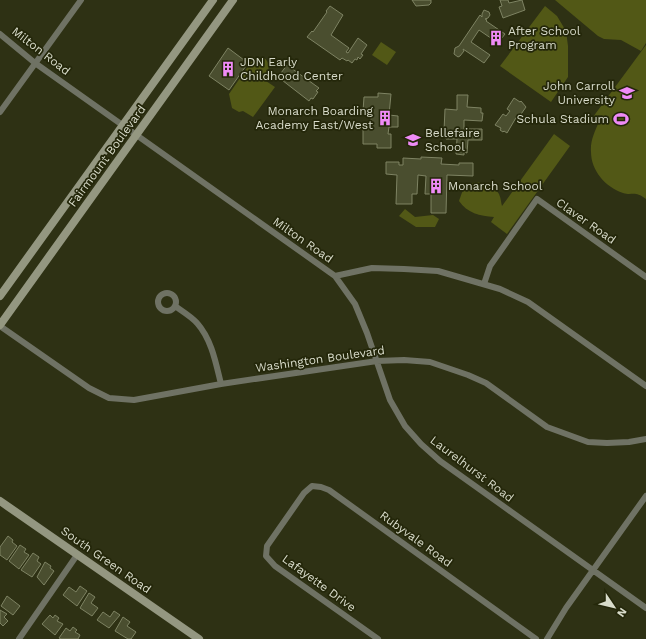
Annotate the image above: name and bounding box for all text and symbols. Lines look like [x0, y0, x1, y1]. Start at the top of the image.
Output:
street label: Milton Road [9, 24, 73, 78]
place label: After School Program [508, 24, 581, 52]
building icon: After School Program [487, 29, 505, 47]
place label: JDN Early Childhood Center [240, 55, 343, 83]
building icon: JDN Early Childhood Center [219, 60, 237, 78]
place label: John Carroll University [543, 79, 616, 107]
school or university icon: John Carroll University [618, 84, 636, 102]
street label: Fairmount Boulevard [65, 103, 149, 209]
place label: Monarch Boarding Academy East/West [256, 104, 374, 132]
building icon: Monarch Boarding Academy East/West [376, 109, 394, 127]
sports icon: Schula Stadium [612, 110, 630, 128]
place label: Schula Stadium [516, 112, 609, 126]
place label: Bellefaire School [425, 126, 480, 154]
school or university icon: Bellefaire School [404, 131, 422, 149]
building icon: Monarch School [427, 177, 445, 195]
place label: Monarch School [448, 179, 543, 193]
street label: Claver Road [553, 195, 619, 247]
street label: Milton Road [270, 214, 336, 266]
street label: Washington Boulevard [254, 343, 386, 375]
street label: Laurelhurst Road [427, 433, 517, 505]
street label: Rubyvale Road [377, 508, 455, 570]
street label: South Green Road [58, 524, 154, 596]
street label: Lafayette Drive [279, 552, 359, 615]
north arrow [594, 587, 634, 627]
text: N [614, 605, 629, 620]

